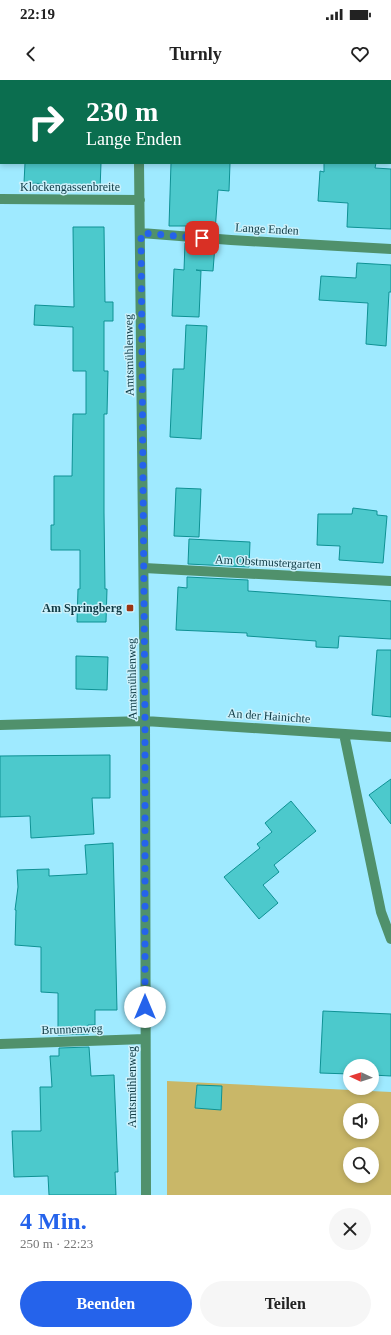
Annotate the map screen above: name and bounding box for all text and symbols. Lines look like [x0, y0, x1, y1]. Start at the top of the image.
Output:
text: 22:19 [20, 6, 55, 22]
icon: back [20, 43, 42, 65]
icon: heart [349, 43, 371, 65]
text: Turnly [169, 44, 222, 64]
icon: right [20, 96, 72, 148]
text: 230 m [86, 96, 158, 127]
text: Lange Enden [86, 129, 181, 149]
street label: Klockengassenbreite [20, 180, 120, 194]
street label: Lange Enden [235, 220, 299, 238]
pin [185, 221, 219, 255]
icon: arrive [191, 227, 213, 249]
street label: Amtsmühlenweg [121, 314, 137, 396]
street label: Am Obstmustergarten [215, 552, 321, 572]
place label: Am Springberg [42, 601, 122, 615]
marker: Am Springberg [125, 603, 135, 613]
street label: Amtsmühlenweg [124, 638, 140, 720]
street label: An der Hainichte [227, 706, 311, 726]
position arrow [124, 986, 166, 1028]
street label: Brunnenweg [41, 1021, 103, 1037]
street label: Amtsmühlenweg [125, 1046, 139, 1128]
north arrow [343, 1059, 379, 1095]
map controls [343, 1059, 379, 1183]
button: sound [343, 1103, 379, 1139]
button: search [343, 1147, 379, 1183]
text: 4 Min. [20, 1208, 87, 1234]
button: close [329, 1208, 371, 1250]
text: 250 m · 22:23 [20, 1236, 93, 1251]
button: Beenden [20, 1281, 192, 1327]
button: Teilen [200, 1281, 371, 1327]

